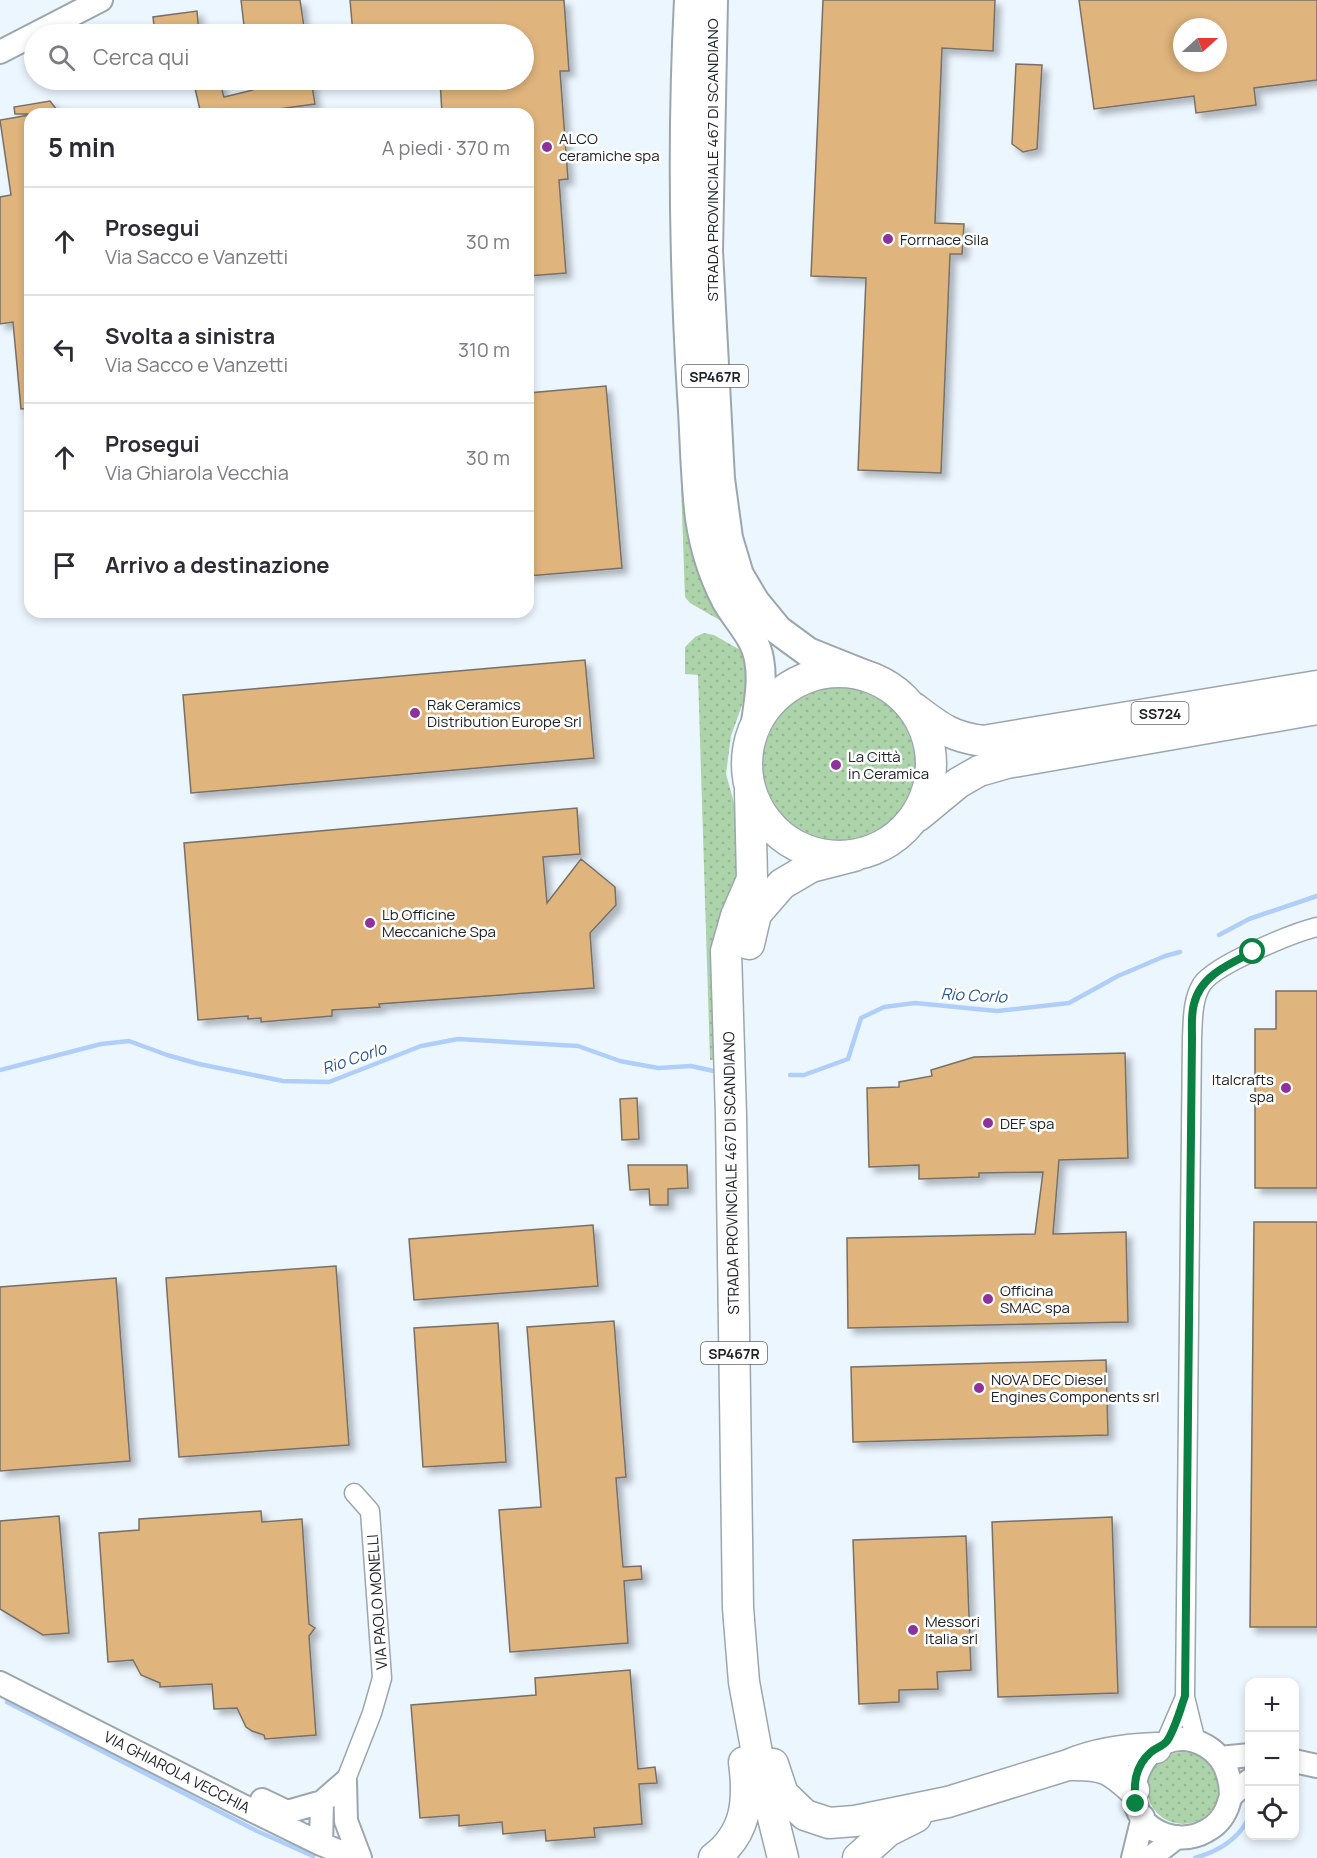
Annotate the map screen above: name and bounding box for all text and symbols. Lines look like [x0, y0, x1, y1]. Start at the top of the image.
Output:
street label: STRADA PROVINCIALE 467 DI SCANDIANO [702, 18, 723, 302]
north arrow [1173, 18, 1227, 72]
search box [24, 24, 534, 90]
icon: search [45, 41, 78, 74]
text: Cerca qui [93, 42, 189, 72]
place label: ALCO ceramiche spa [559, 128, 660, 166]
text: 5 min [48, 129, 115, 165]
text: A piedi · 370 m [382, 134, 510, 161]
marker: ALCO ceramiche spa [540, 140, 554, 154]
text: Prosegui [105, 213, 200, 243]
icon: ahead [48, 225, 81, 258]
text: 30 m [466, 228, 510, 255]
place label: Forrnace Sila [900, 229, 989, 250]
marker: Forrnace Sila [881, 232, 895, 246]
text: Via Sacco e Vanzetti [105, 243, 288, 270]
text: Svolta a sinistra [105, 321, 275, 351]
icon: left [48, 333, 81, 366]
text: 310 m [458, 336, 510, 363]
text: Via Sacco e Vanzetti [105, 351, 288, 378]
road number: SP467R [682, 365, 748, 387]
text: Prosegui [105, 429, 200, 459]
icon: ahead [48, 441, 81, 474]
text: 30 m [466, 444, 510, 471]
text: Via Ghiarola Vecchia [105, 459, 289, 486]
icon: arrive [48, 549, 81, 582]
text: Arrivo a destinazione [105, 550, 329, 580]
place label: Rak Ceramics Distribution Europe Srl [427, 694, 582, 732]
road number: SS724 [1132, 702, 1188, 724]
marker: Rak Ceramics Distribution Europe Srl [408, 706, 422, 720]
place label: La Città in Ceramica [848, 746, 929, 784]
marker: La Città in Ceramica [829, 758, 843, 772]
place label: Lb Officine Meccaniche Spa [382, 904, 496, 942]
marker: Lb Officine Meccaniche Spa [363, 916, 377, 930]
route start [1239, 938, 1265, 964]
water label: Rio Corlo [940, 982, 1009, 1008]
street label: STRADA PROVINCIALE 467 DI SCANDIANO [718, 1031, 744, 1315]
water label: Rio Corlo [319, 1036, 390, 1079]
place label: Italcrafts spa [1212, 1069, 1274, 1107]
marker: Italcrafts spa [1279, 1081, 1293, 1095]
place label: DEF spa [1000, 1113, 1054, 1134]
marker: DEF spa [981, 1116, 995, 1130]
place label: Officina SMAC spa [1000, 1280, 1070, 1318]
marker: Officina SMAC spa [981, 1292, 995, 1306]
road number: SP467R [701, 1342, 767, 1364]
place label: NOVA DEC Diesel Engines Components srl [991, 1369, 1159, 1407]
marker: NOVA DEC Diesel Engines Components srl [972, 1381, 986, 1395]
street label: VIA PAOLO MONELLI [362, 1534, 392, 1670]
place label: Messori Italia srl [925, 1611, 980, 1649]
marker: Messori Italia srl [906, 1623, 920, 1637]
map controls [1245, 1678, 1299, 1840]
button: + [1245, 1678, 1299, 1732]
street label: VIA GHIAROLA VECCHIA [100, 1726, 254, 1818]
button: − [1245, 1732, 1299, 1786]
button: locate [1245, 1786, 1299, 1840]
route end [1122, 1790, 1148, 1816]

